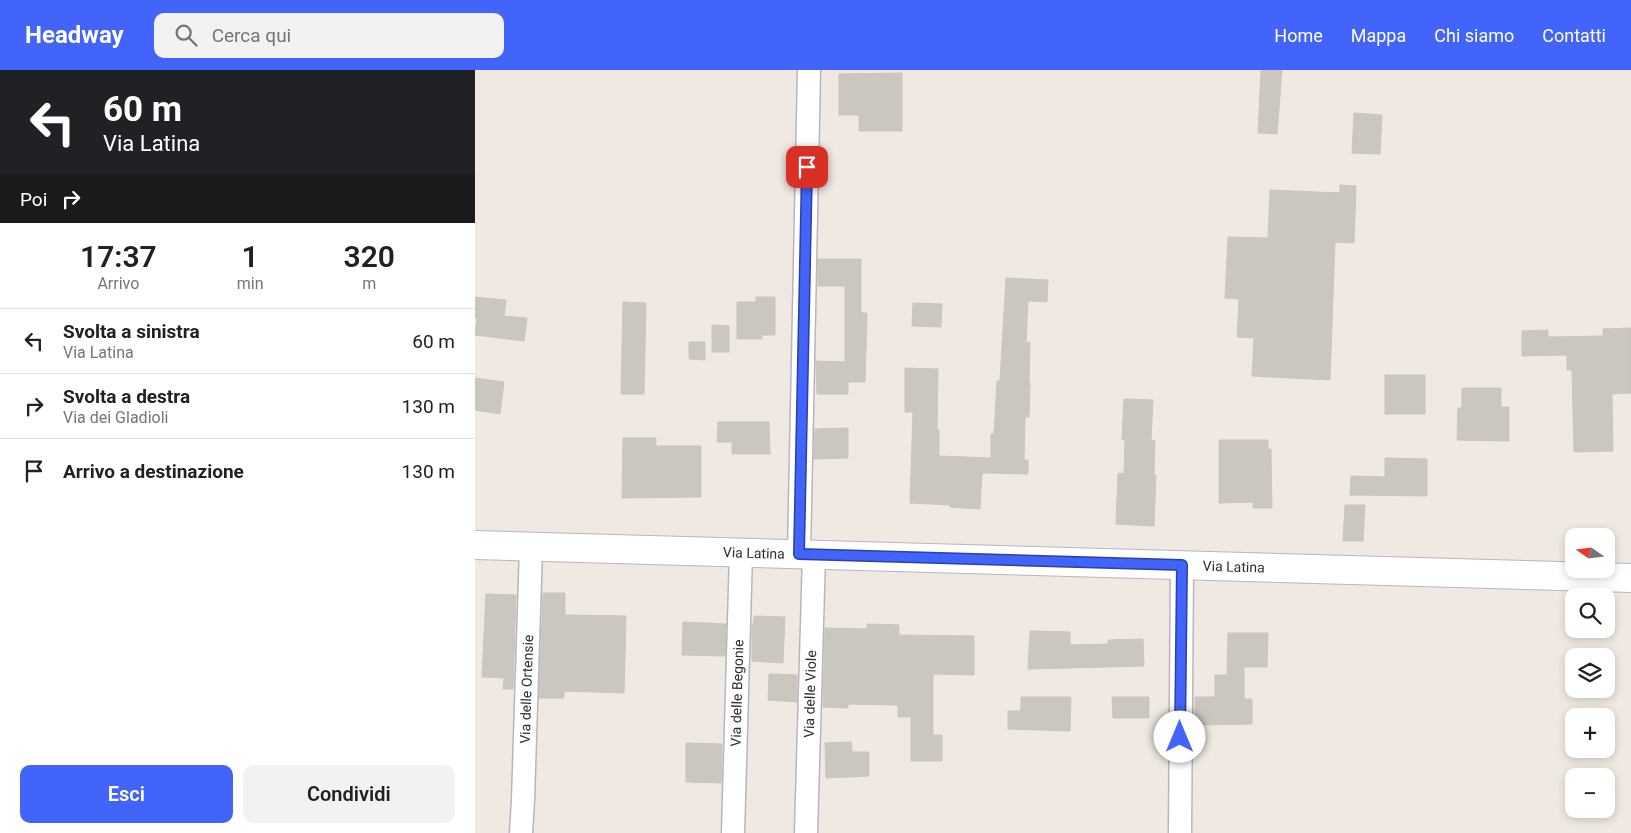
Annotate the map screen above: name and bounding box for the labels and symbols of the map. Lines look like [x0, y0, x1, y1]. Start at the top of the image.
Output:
pin [786, 146, 828, 188]
north arrow [1565, 528, 1615, 578]
street label: Via Latina [723, 544, 785, 562]
street label: Via Latina [1202, 558, 1265, 576]
street label: Via delle Ortensie [517, 634, 536, 744]
street label: Via delle Begonie [727, 639, 747, 747]
street label: Via delle Viole [801, 650, 819, 738]
position arrow [1153, 710, 1205, 762]

